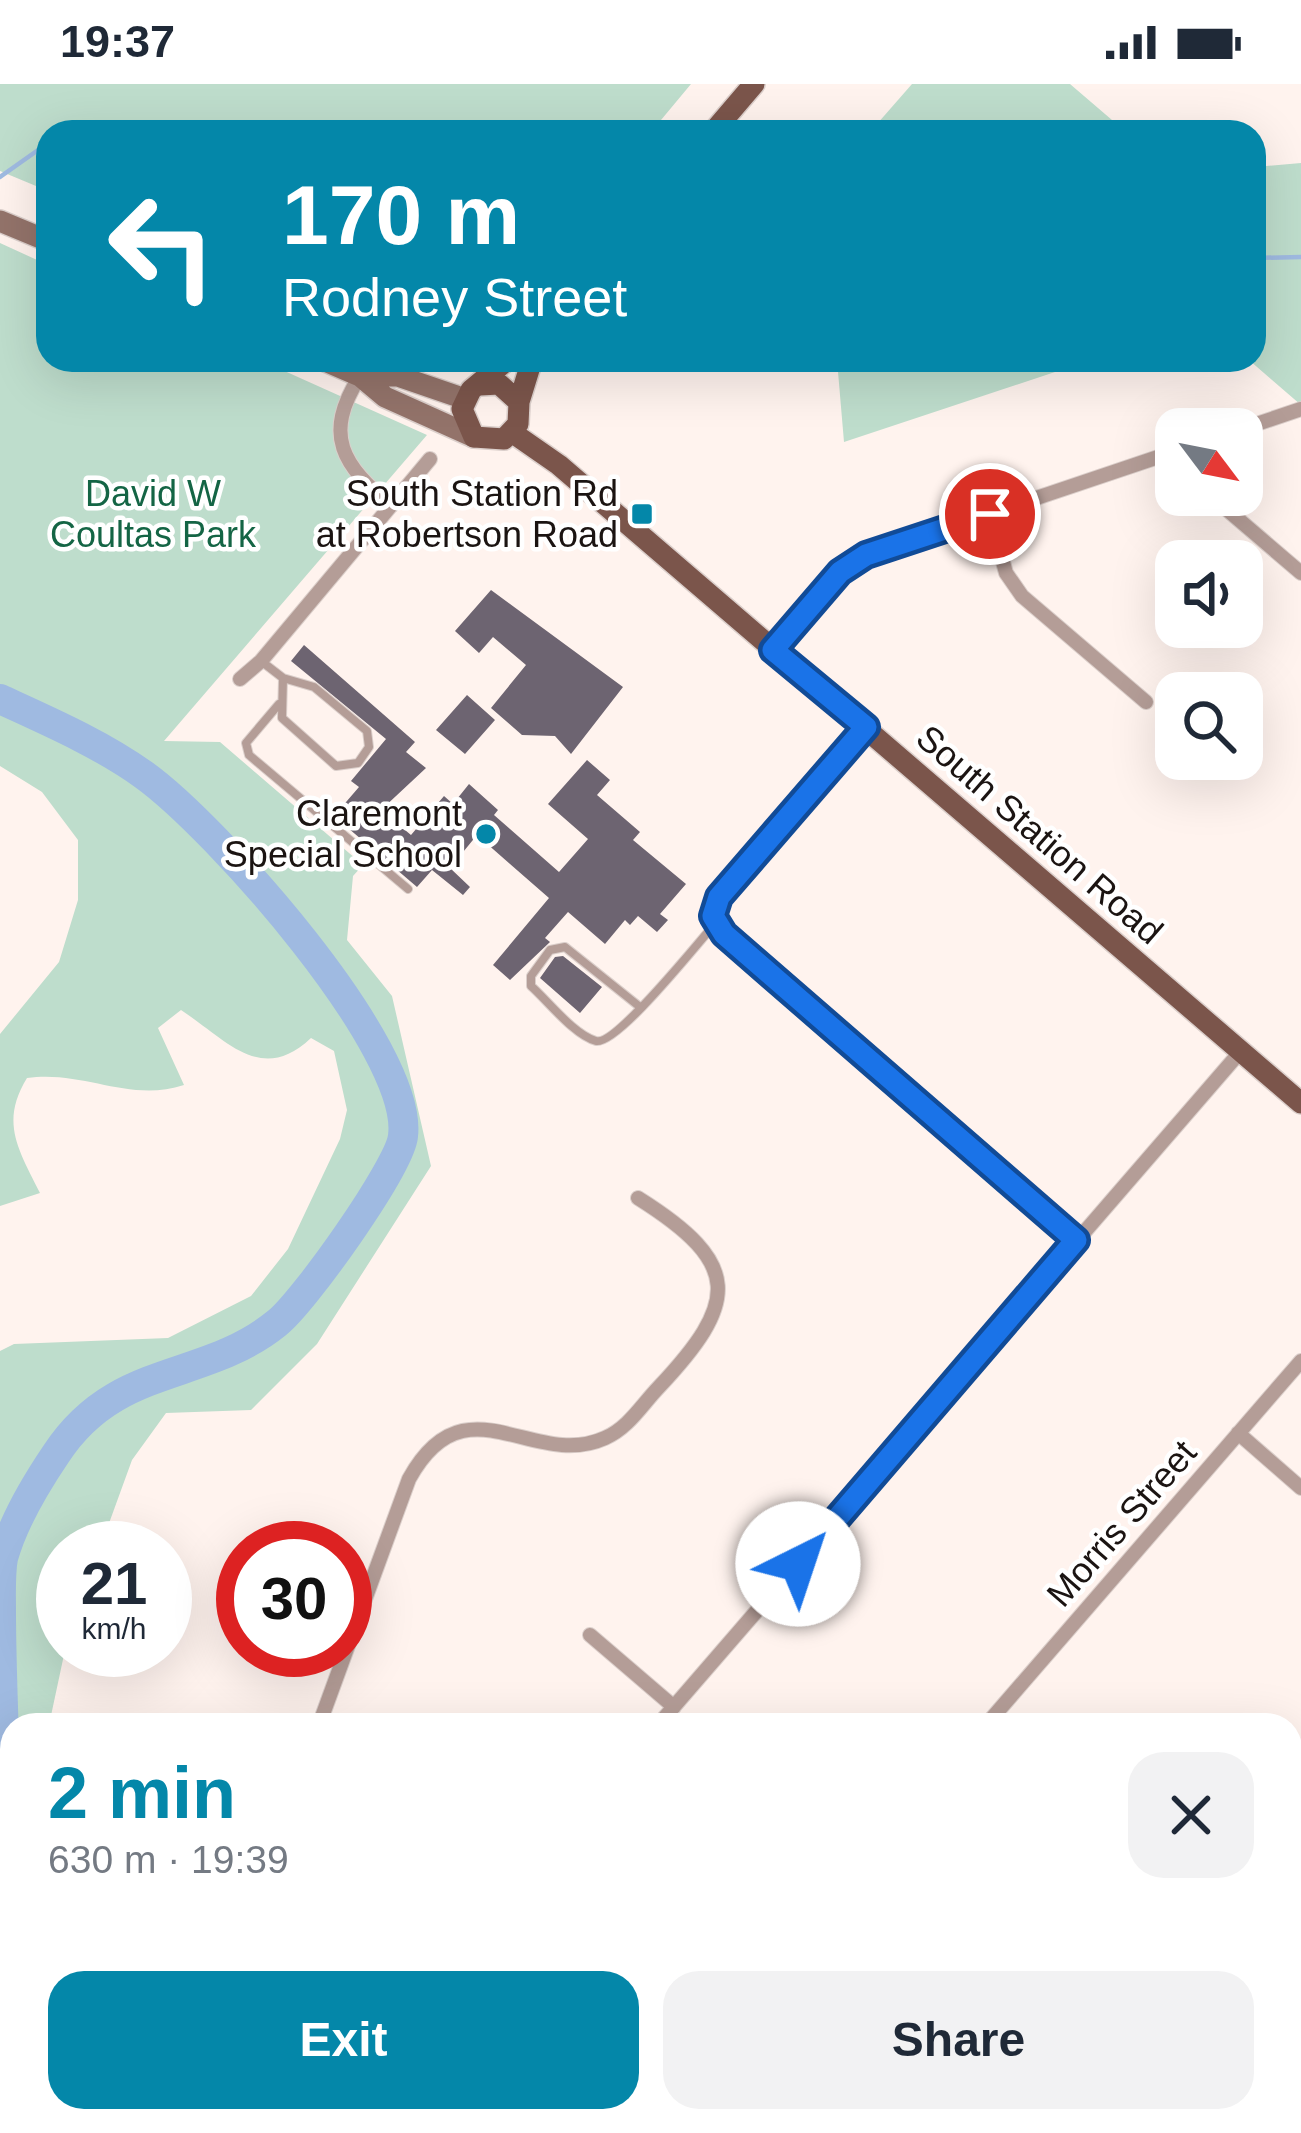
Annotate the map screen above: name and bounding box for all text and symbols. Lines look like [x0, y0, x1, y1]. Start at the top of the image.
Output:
text: 19:37 [60, 16, 175, 67]
icon: left [84, 168, 240, 324]
text: 170 m [282, 168, 520, 262]
text: Rodney Street [282, 267, 627, 327]
north arrow [1155, 408, 1263, 516]
map controls [1155, 408, 1263, 780]
pin [939, 463, 1041, 565]
park label: David W Coultas Park [50, 473, 257, 555]
place label: South Station Rd at Robertson Road [316, 473, 618, 555]
icon: arrive [957, 481, 1023, 547]
marker: South Station Rd at Robertson Road [629, 501, 655, 527]
button: sound [1155, 540, 1263, 648]
button: search [1155, 672, 1263, 780]
street label: South Station Road [908, 716, 1171, 952]
place label: Claremont Special School [224, 793, 462, 875]
marker: Claremont Special School [473, 821, 499, 847]
street label: Morris Street [1038, 1432, 1204, 1615]
position arrow [735, 1501, 861, 1627]
speed limit sign: 30 [216, 1521, 372, 1677]
text: 21 [81, 1550, 147, 1617]
text: km/h [81, 1612, 147, 1645]
button: close [1128, 1752, 1254, 1878]
text: 2 min [48, 1753, 236, 1833]
text: 630 m · 19:39 [48, 1838, 289, 1881]
button: Exit [48, 1971, 639, 2109]
button: Share [663, 1971, 1254, 2109]

